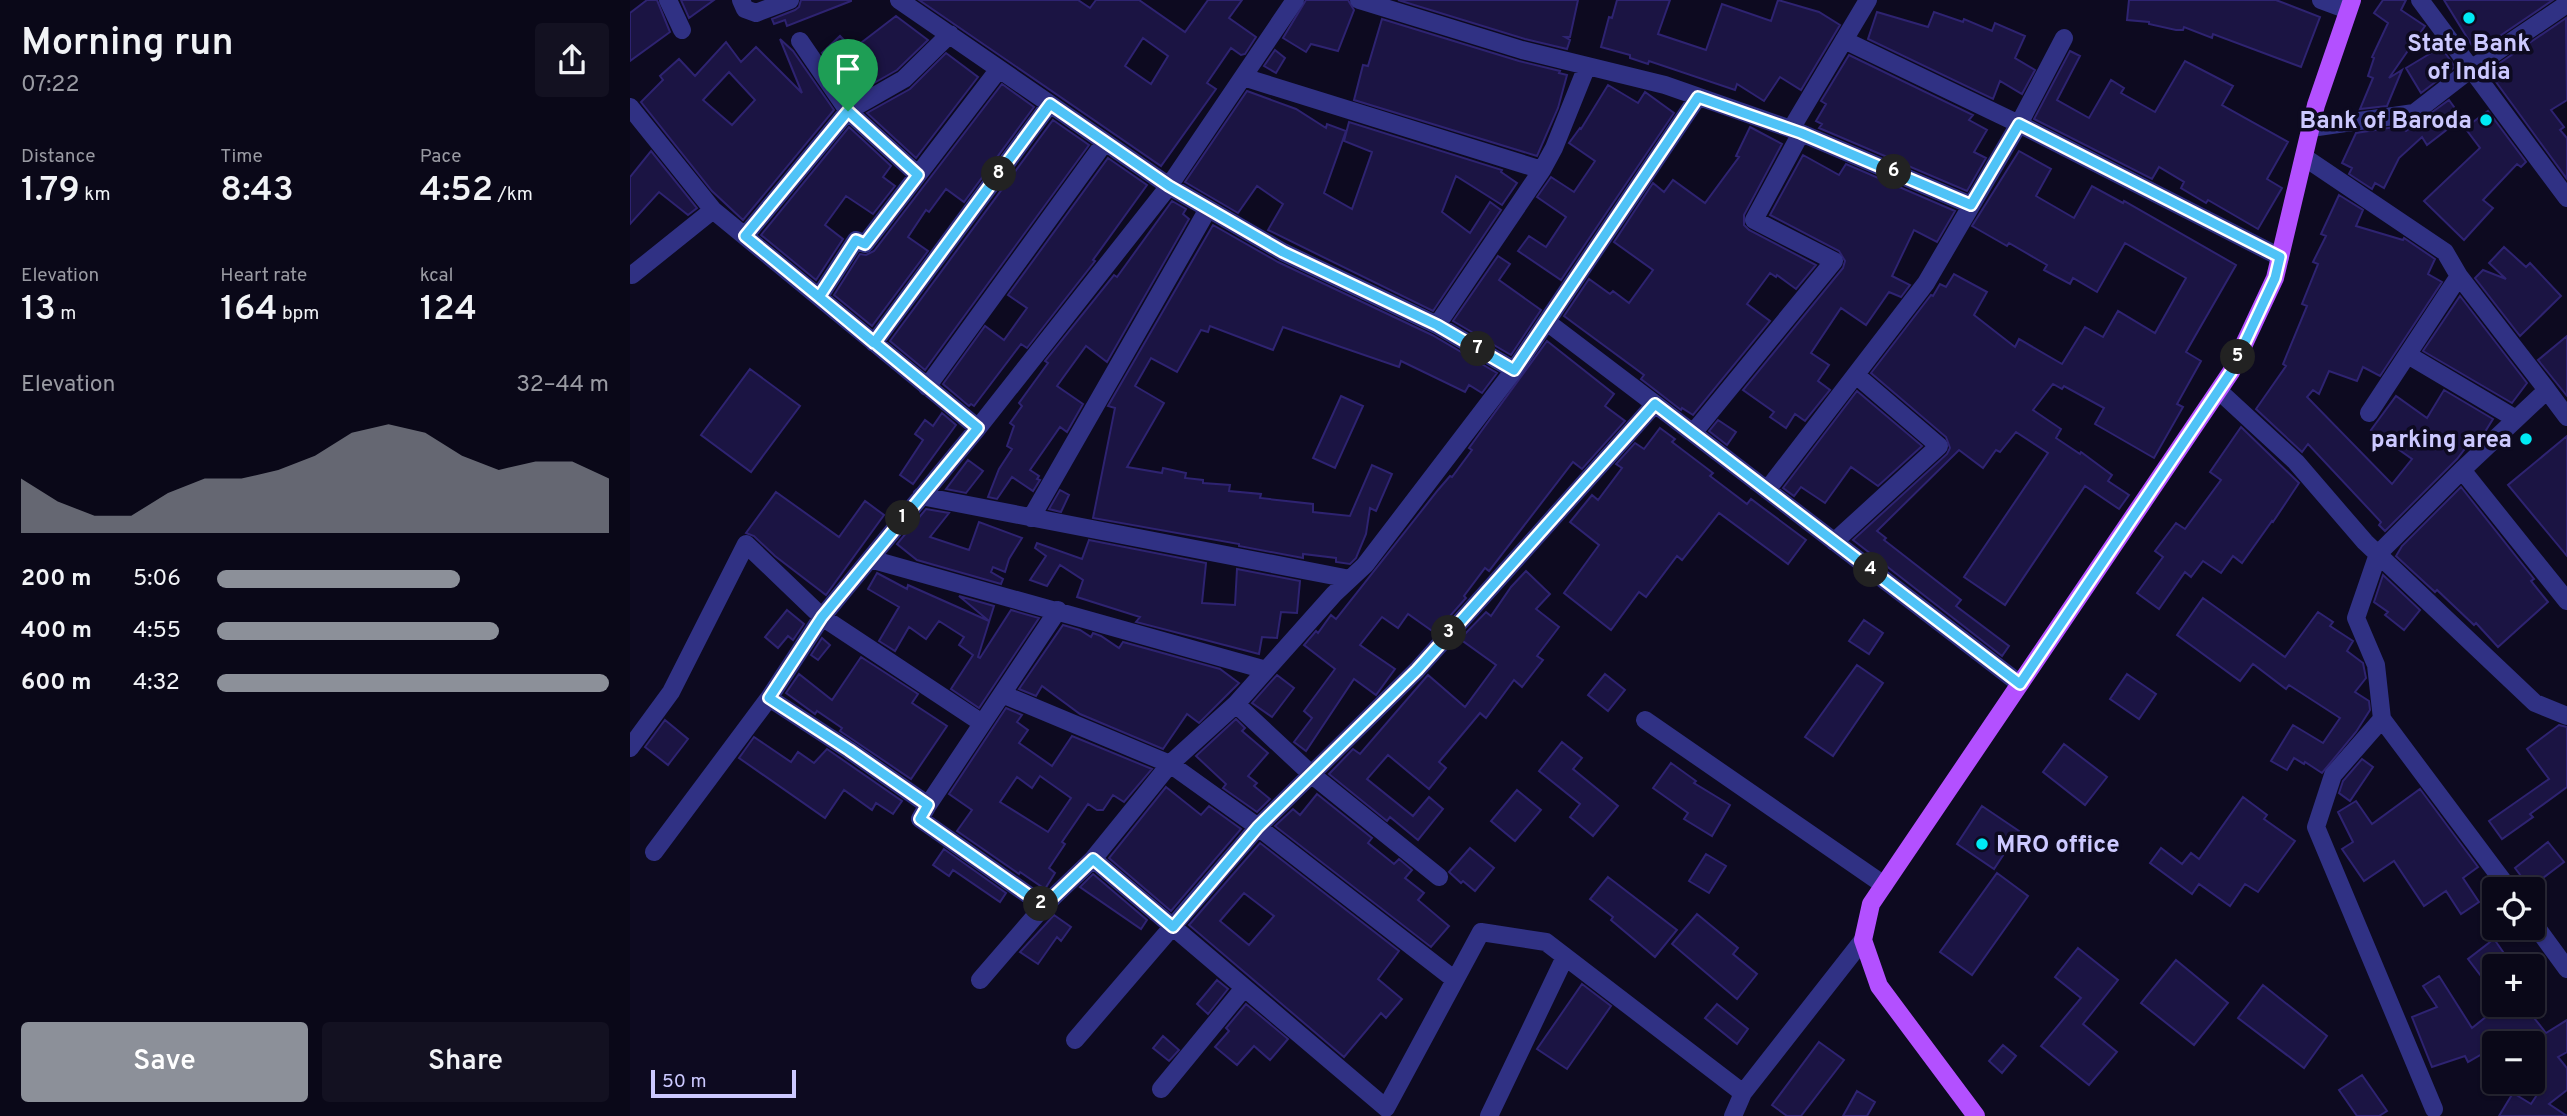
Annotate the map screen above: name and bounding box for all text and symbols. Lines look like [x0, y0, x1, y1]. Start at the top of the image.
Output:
marker: State Bank of India [2461, 10, 2477, 26]
text: Morning run [21, 20, 234, 69]
button: share [535, 23, 609, 97]
place label: State Bank of India [2407, 30, 2531, 88]
pin [818, 39, 878, 111]
icon: arrive [829, 50, 867, 88]
text: 07:22 [21, 71, 80, 100]
place label: Bank of Baroda [2299, 107, 2472, 137]
marker: Bank of Baroda [2478, 112, 2494, 128]
text: Distance [21, 145, 96, 169]
text: Time [220, 145, 263, 169]
text: Pace [420, 145, 461, 169]
pin: 6 [1876, 154, 1912, 190]
pin: 8 [982, 156, 1016, 192]
text: 6 [1888, 159, 1899, 183]
text: 8 [993, 161, 1004, 185]
text: 1.79 [21, 169, 80, 213]
text: 8:43 [220, 169, 294, 213]
text: 4:52 [420, 169, 493, 213]
text: km [80, 183, 111, 207]
text: /km [493, 183, 533, 207]
text: Elevation [21, 264, 99, 288]
text: Heart rate [220, 264, 307, 288]
text: kcal [420, 264, 453, 288]
text: 13 [21, 288, 56, 332]
text: 164 [220, 288, 278, 332]
text: 124 [420, 288, 477, 332]
text: m [56, 302, 76, 326]
text: bpm [278, 302, 319, 326]
pin: 7 [1460, 332, 1496, 366]
text: 7 [1472, 336, 1483, 360]
pin: 5 [2220, 340, 2256, 374]
text: 5 [2232, 344, 2243, 368]
text: Elevation [21, 371, 116, 400]
text: 32–44 m [516, 371, 609, 400]
place label: parking area [2371, 426, 2512, 456]
marker: parking area [2518, 431, 2534, 447]
pin: 1 [886, 500, 920, 536]
text: 1 [899, 505, 906, 529]
pin: 4 [1854, 552, 1888, 588]
text: 4 [1864, 557, 1877, 581]
text: 200 m [21, 565, 91, 594]
text: 5:06 [133, 565, 181, 594]
pin: 3 [1432, 616, 1466, 650]
text: 400 m [21, 617, 92, 646]
text: 4:55 [133, 617, 181, 646]
text: 3 [1443, 620, 1454, 644]
text: 600 m [21, 669, 91, 698]
text: 4:32 [133, 669, 180, 698]
place label: MRO office [1996, 831, 2120, 861]
marker: MRO office [1974, 836, 1990, 852]
map controls [2482, 877, 2545, 1094]
button: locate [2482, 877, 2545, 940]
pin: 2 [1024, 886, 1058, 922]
text: 2 [1035, 891, 1046, 915]
button: + [2482, 954, 2545, 1017]
button: Save [21, 1022, 308, 1102]
button: Share [322, 1022, 609, 1102]
button: − [2482, 1031, 2545, 1094]
scale bar [651, 1067, 796, 1099]
text: 50 m [662, 1070, 707, 1094]

